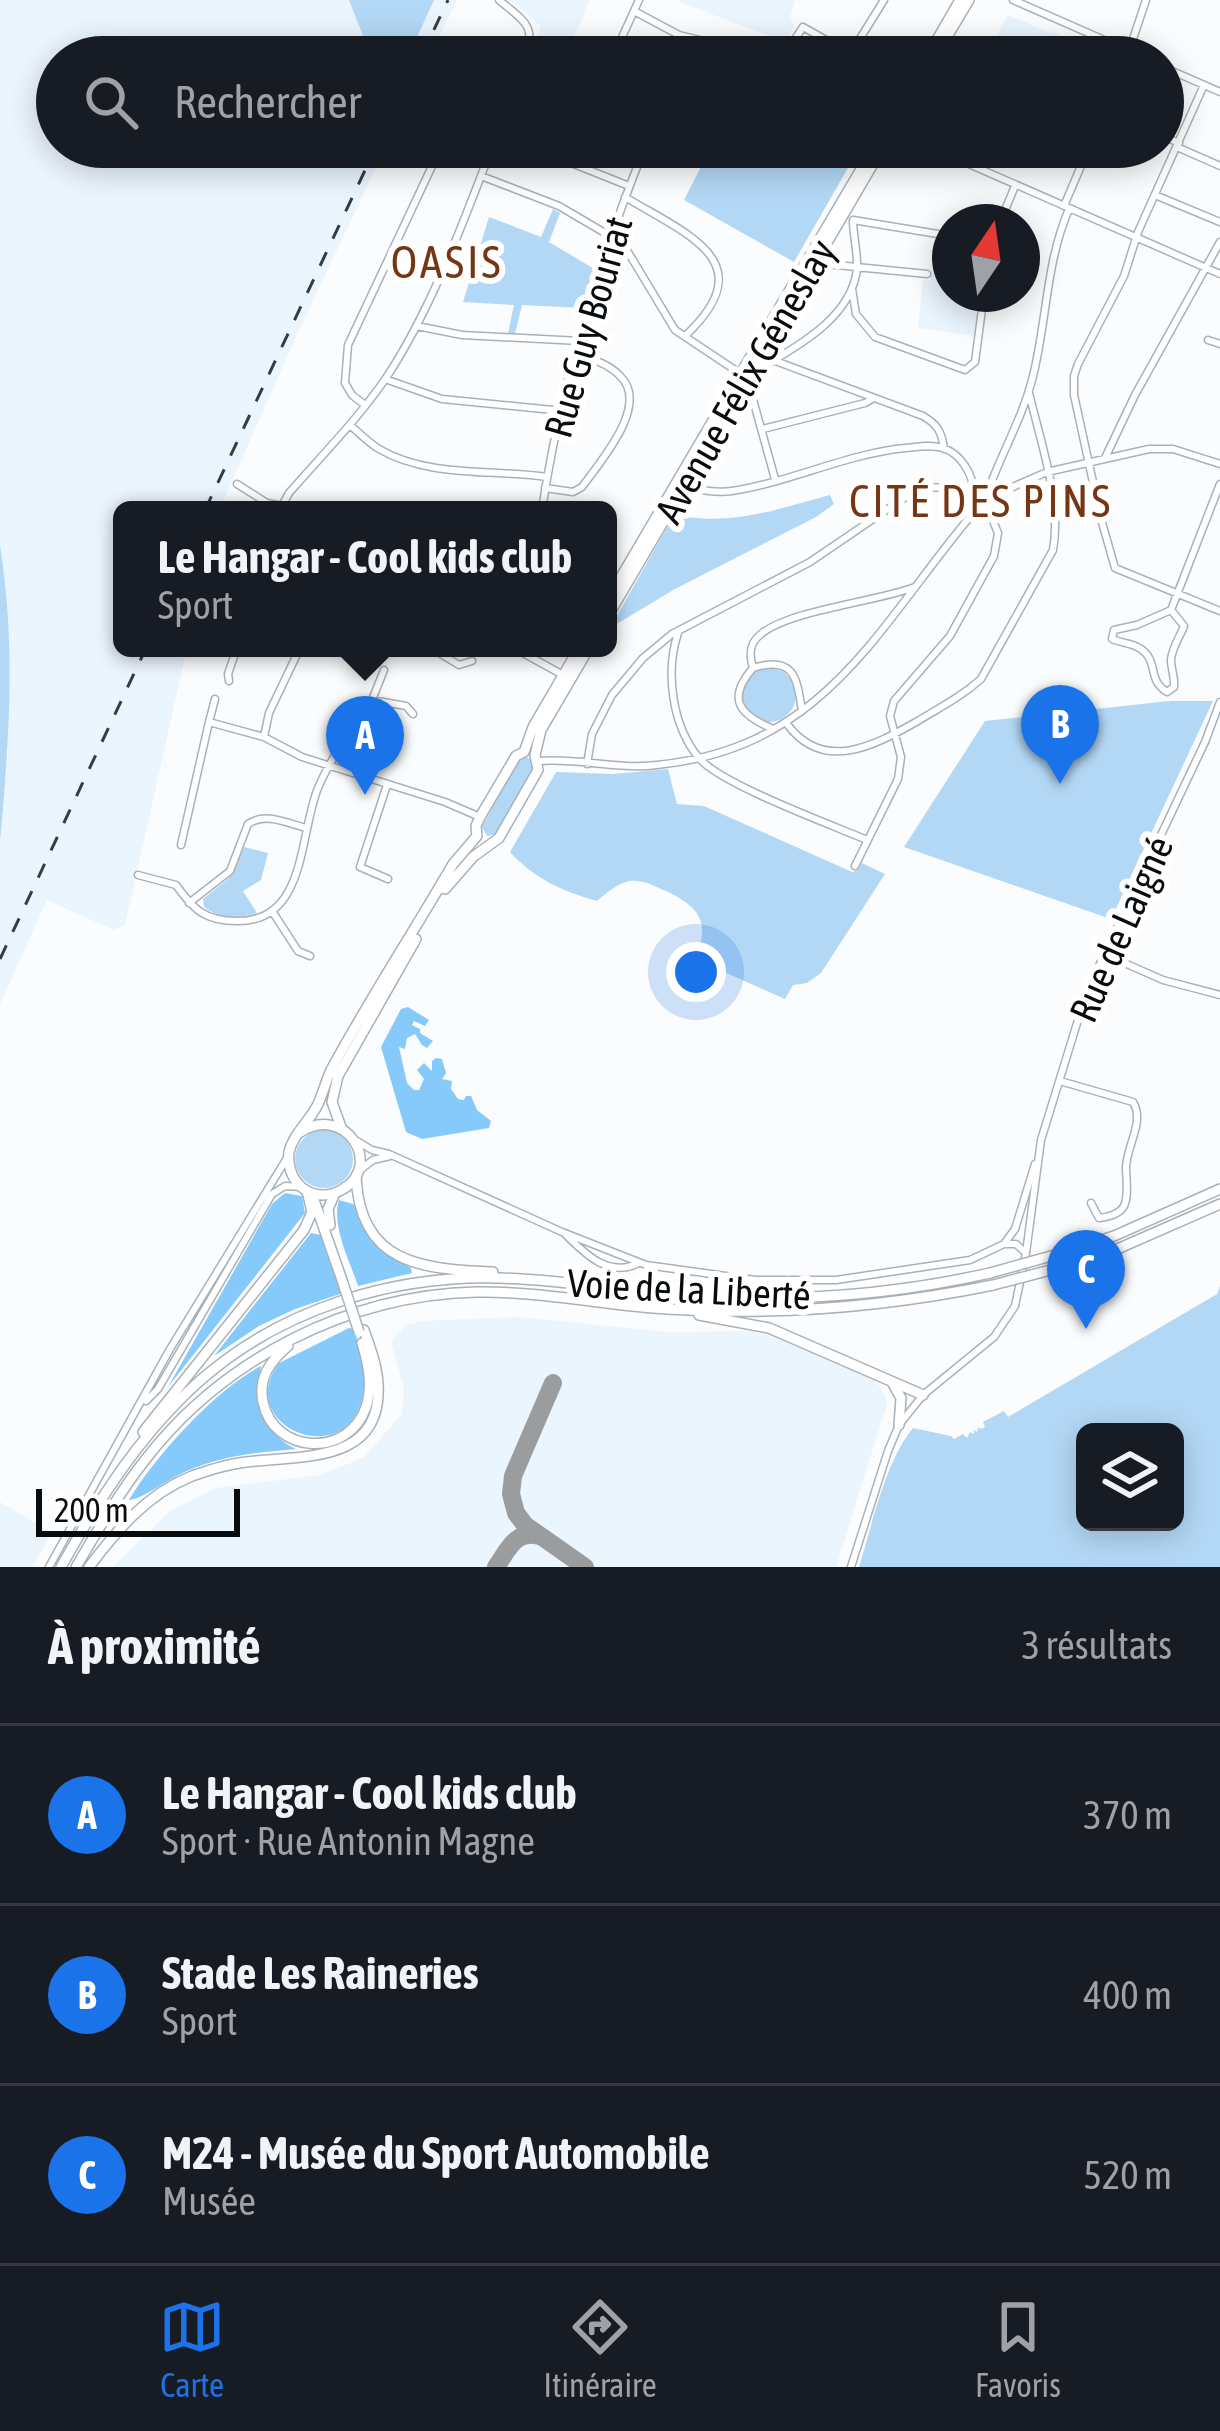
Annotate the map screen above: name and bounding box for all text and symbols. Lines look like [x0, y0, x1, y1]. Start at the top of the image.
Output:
search box [36, 36, 1184, 168]
icon: search [78, 69, 144, 135]
text: Rechercher [174, 76, 361, 128]
north arrow [932, 204, 1040, 312]
street label: Rue Guy Bouriat [535, 211, 641, 443]
street label: Avenue Félix Géneslay [646, 232, 844, 530]
district label: OASIS [391, 236, 503, 288]
district label: CITÉ DES PINS [849, 475, 1113, 527]
popup [113, 501, 617, 657]
text: Le Hangar - Cool kids club [158, 531, 572, 583]
text: Sport [158, 583, 233, 627]
pin: B [1021, 685, 1099, 784]
pin: A [326, 696, 404, 795]
street label: Rue de Laigné [1061, 829, 1181, 1029]
your location [666, 942, 726, 1002]
pin: C [1047, 1230, 1125, 1329]
street label: Voie de la Liberté [566, 1261, 812, 1317]
map controls [1076, 1423, 1184, 1531]
button: layers [1076, 1423, 1184, 1531]
scale bar [36, 1483, 240, 1536]
text: 200 m [54, 1491, 129, 1529]
text: À proximité [48, 1616, 261, 1675]
text: 3 résultats [1022, 1623, 1172, 1667]
text: Le Hangar - Cool kids club [162, 1767, 577, 1819]
text: A [77, 1793, 97, 1837]
text: 370 m [1084, 1793, 1172, 1837]
text: Sport · Rue Antonin Magne [162, 1819, 535, 1863]
text: Stade Les Raineries [162, 1947, 479, 1999]
text: B [78, 1973, 96, 2017]
text: 400 m [1084, 1973, 1172, 2017]
text: Sport [162, 1999, 238, 2043]
text: M24 - Musée du Sport Automobile [162, 2127, 710, 2179]
text: C [78, 2153, 96, 2197]
text: 520 m [1084, 2153, 1172, 2197]
text: Musée [162, 2179, 256, 2223]
tab: Carte [159, 2294, 225, 2404]
tab: Itinéraire [544, 2294, 657, 2404]
tab: Favoris [975, 2294, 1061, 2404]

